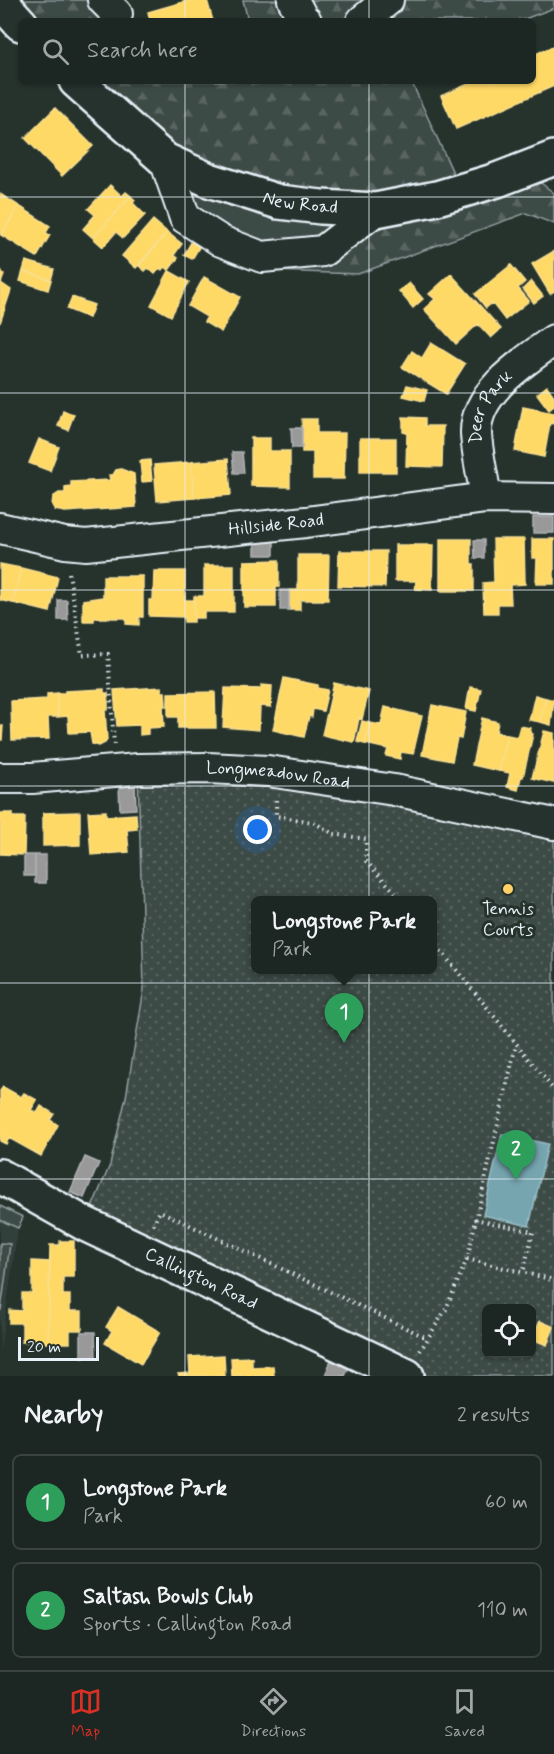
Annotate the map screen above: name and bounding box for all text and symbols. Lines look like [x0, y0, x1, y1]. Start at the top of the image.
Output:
search box [18, 18, 536, 84]
icon: search [39, 35, 72, 68]
text: Search here [87, 37, 198, 65]
street label: New Road [260, 186, 339, 220]
street label: Deer Park [464, 365, 518, 444]
street label: Hillside Road [227, 508, 325, 542]
street label: Longmeadow Road [206, 756, 352, 795]
your location [243, 815, 272, 844]
marker: Tennis Courts [501, 882, 515, 896]
popup [251, 896, 437, 974]
place label: Tennis Courts [482, 897, 534, 942]
text: Longstone Park [272, 908, 416, 936]
text: Park [272, 936, 312, 963]
pin: 1 [324, 994, 364, 1043]
pin: 2 [496, 1130, 536, 1180]
street label: Callington Road [141, 1242, 261, 1316]
map controls [482, 1304, 536, 1358]
button: locate [482, 1304, 536, 1358]
scale bar [18, 1334, 99, 1362]
text: 20 m [27, 1337, 61, 1358]
text: Nearby [24, 1398, 103, 1432]
text: 2 results [457, 1402, 530, 1429]
text: Longstone Park [83, 1475, 227, 1503]
text: 1 [41, 1489, 50, 1516]
text: 60 m [485, 1489, 528, 1516]
text: Park [83, 1503, 123, 1530]
text: Saltash Bowls Club [83, 1583, 253, 1611]
text: 2 [41, 1597, 50, 1624]
text: 110 m [477, 1597, 528, 1624]
text: Sports · Callington Road [83, 1611, 292, 1638]
tab: Map [69, 1685, 102, 1742]
tab: Directions [240, 1685, 306, 1742]
tab: Saved [444, 1685, 485, 1742]

